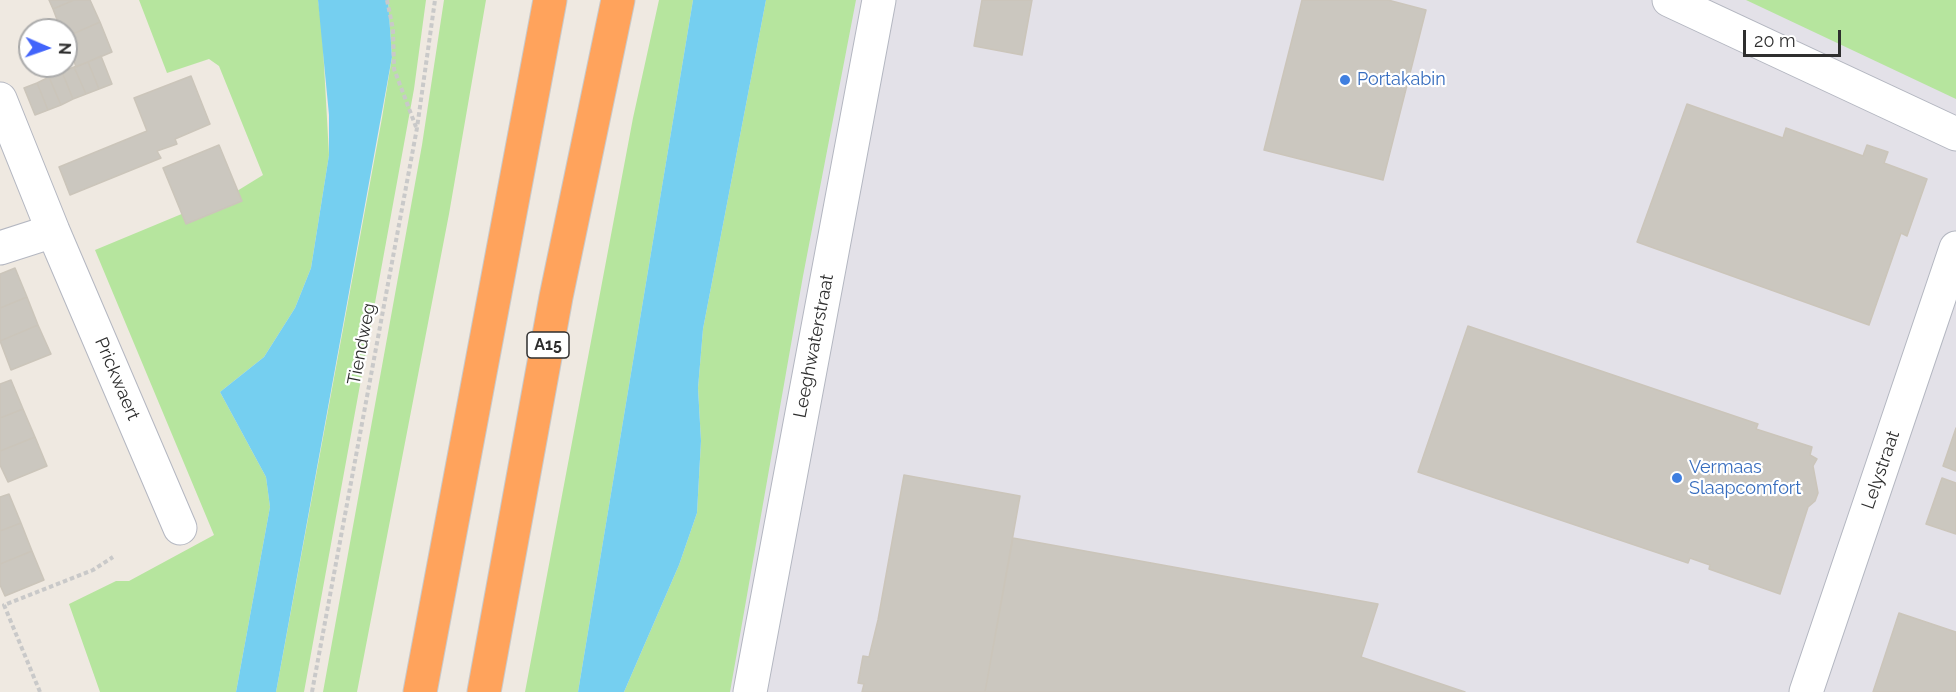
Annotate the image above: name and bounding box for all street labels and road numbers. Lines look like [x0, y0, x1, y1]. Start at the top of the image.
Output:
street label: Leeghwaterstraat [789, 272, 839, 420]
street label: Tiendweg [343, 301, 381, 387]
road number: A15 [527, 332, 569, 358]
street label: Prickwaert [90, 334, 144, 424]
street label: Lelystraat [1858, 428, 1904, 512]

